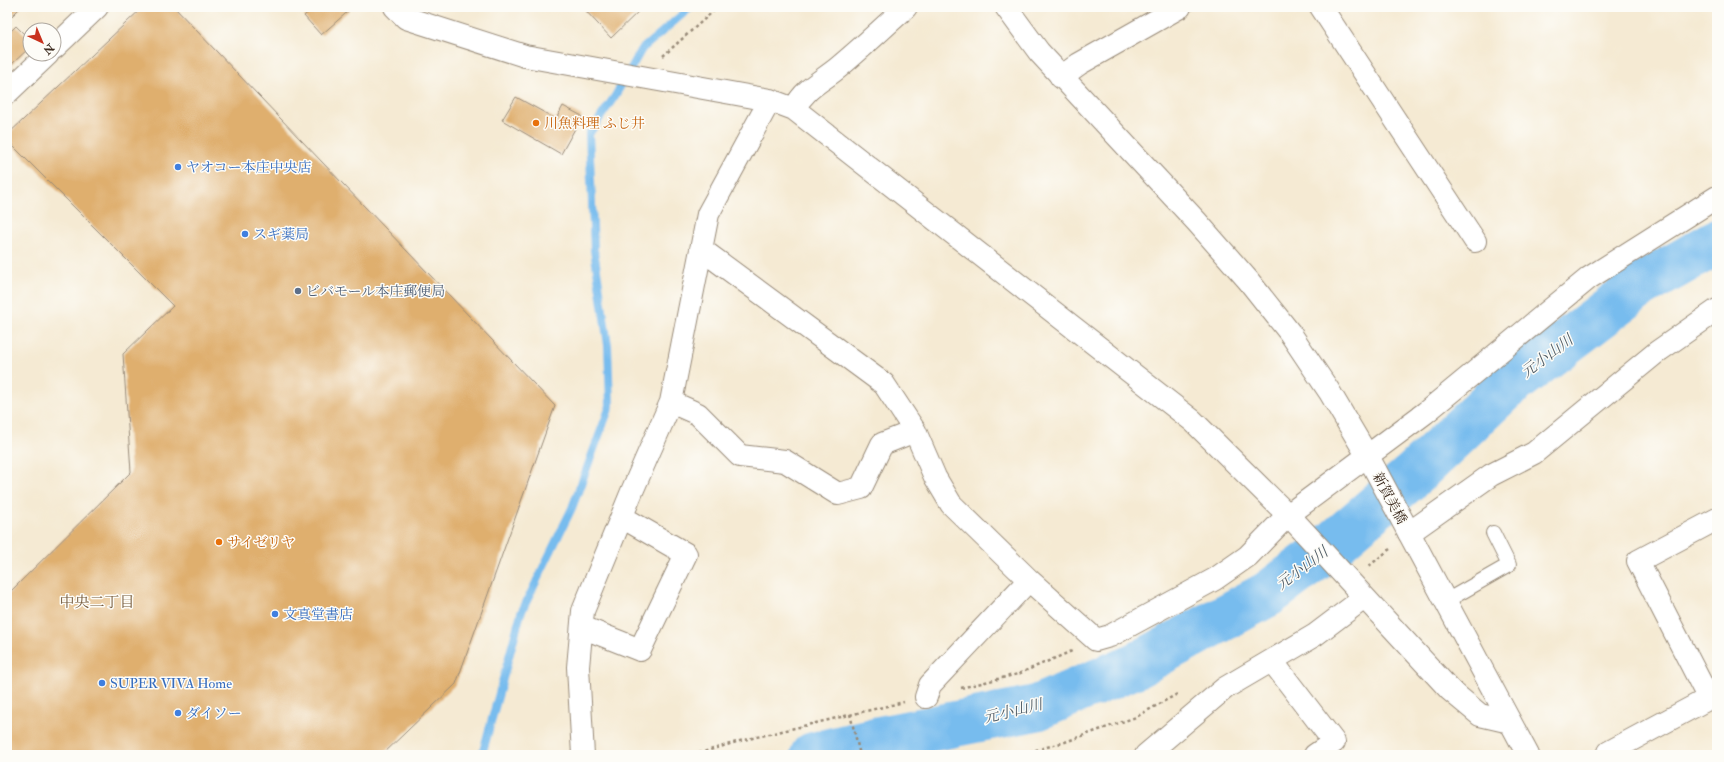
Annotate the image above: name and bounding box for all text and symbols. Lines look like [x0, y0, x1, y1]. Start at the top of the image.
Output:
north arrow [22, 22, 62, 62]
text: N [40, 40, 57, 58]
place label: 川魚料理 ふじ井 [544, 115, 645, 132]
marker: 川魚料理 ふじ井 [531, 118, 541, 128]
place label: ヤオコー本庄中央店 [186, 159, 311, 176]
marker: ヤオコー本庄中央店 [173, 162, 183, 172]
place label: スギ薬局 [253, 226, 309, 243]
marker: スギ薬局 [240, 229, 250, 239]
place label: ビバモール本庄郵便局 [306, 283, 445, 300]
marker: ビバモール本庄郵便局 [293, 286, 303, 296]
water label: 元小山川 [1518, 330, 1579, 382]
street label: 新賀美橋 [1369, 470, 1410, 527]
place label: サイゼリヤ [227, 534, 295, 551]
marker: サイゼリヤ [214, 537, 224, 547]
water label: 元小山川 [1273, 542, 1334, 594]
district label: 中央二丁目 [59, 593, 135, 612]
place label: 文真堂書店 [283, 606, 353, 623]
marker: 文真堂書店 [270, 609, 280, 619]
place label: SUPER VIVA Home [110, 675, 232, 692]
marker: SUPER VIVA Home [97, 678, 107, 688]
water label: 元小山川 [982, 695, 1046, 728]
place label: ダイソー [186, 705, 242, 722]
marker: ダイソー [173, 708, 183, 718]

